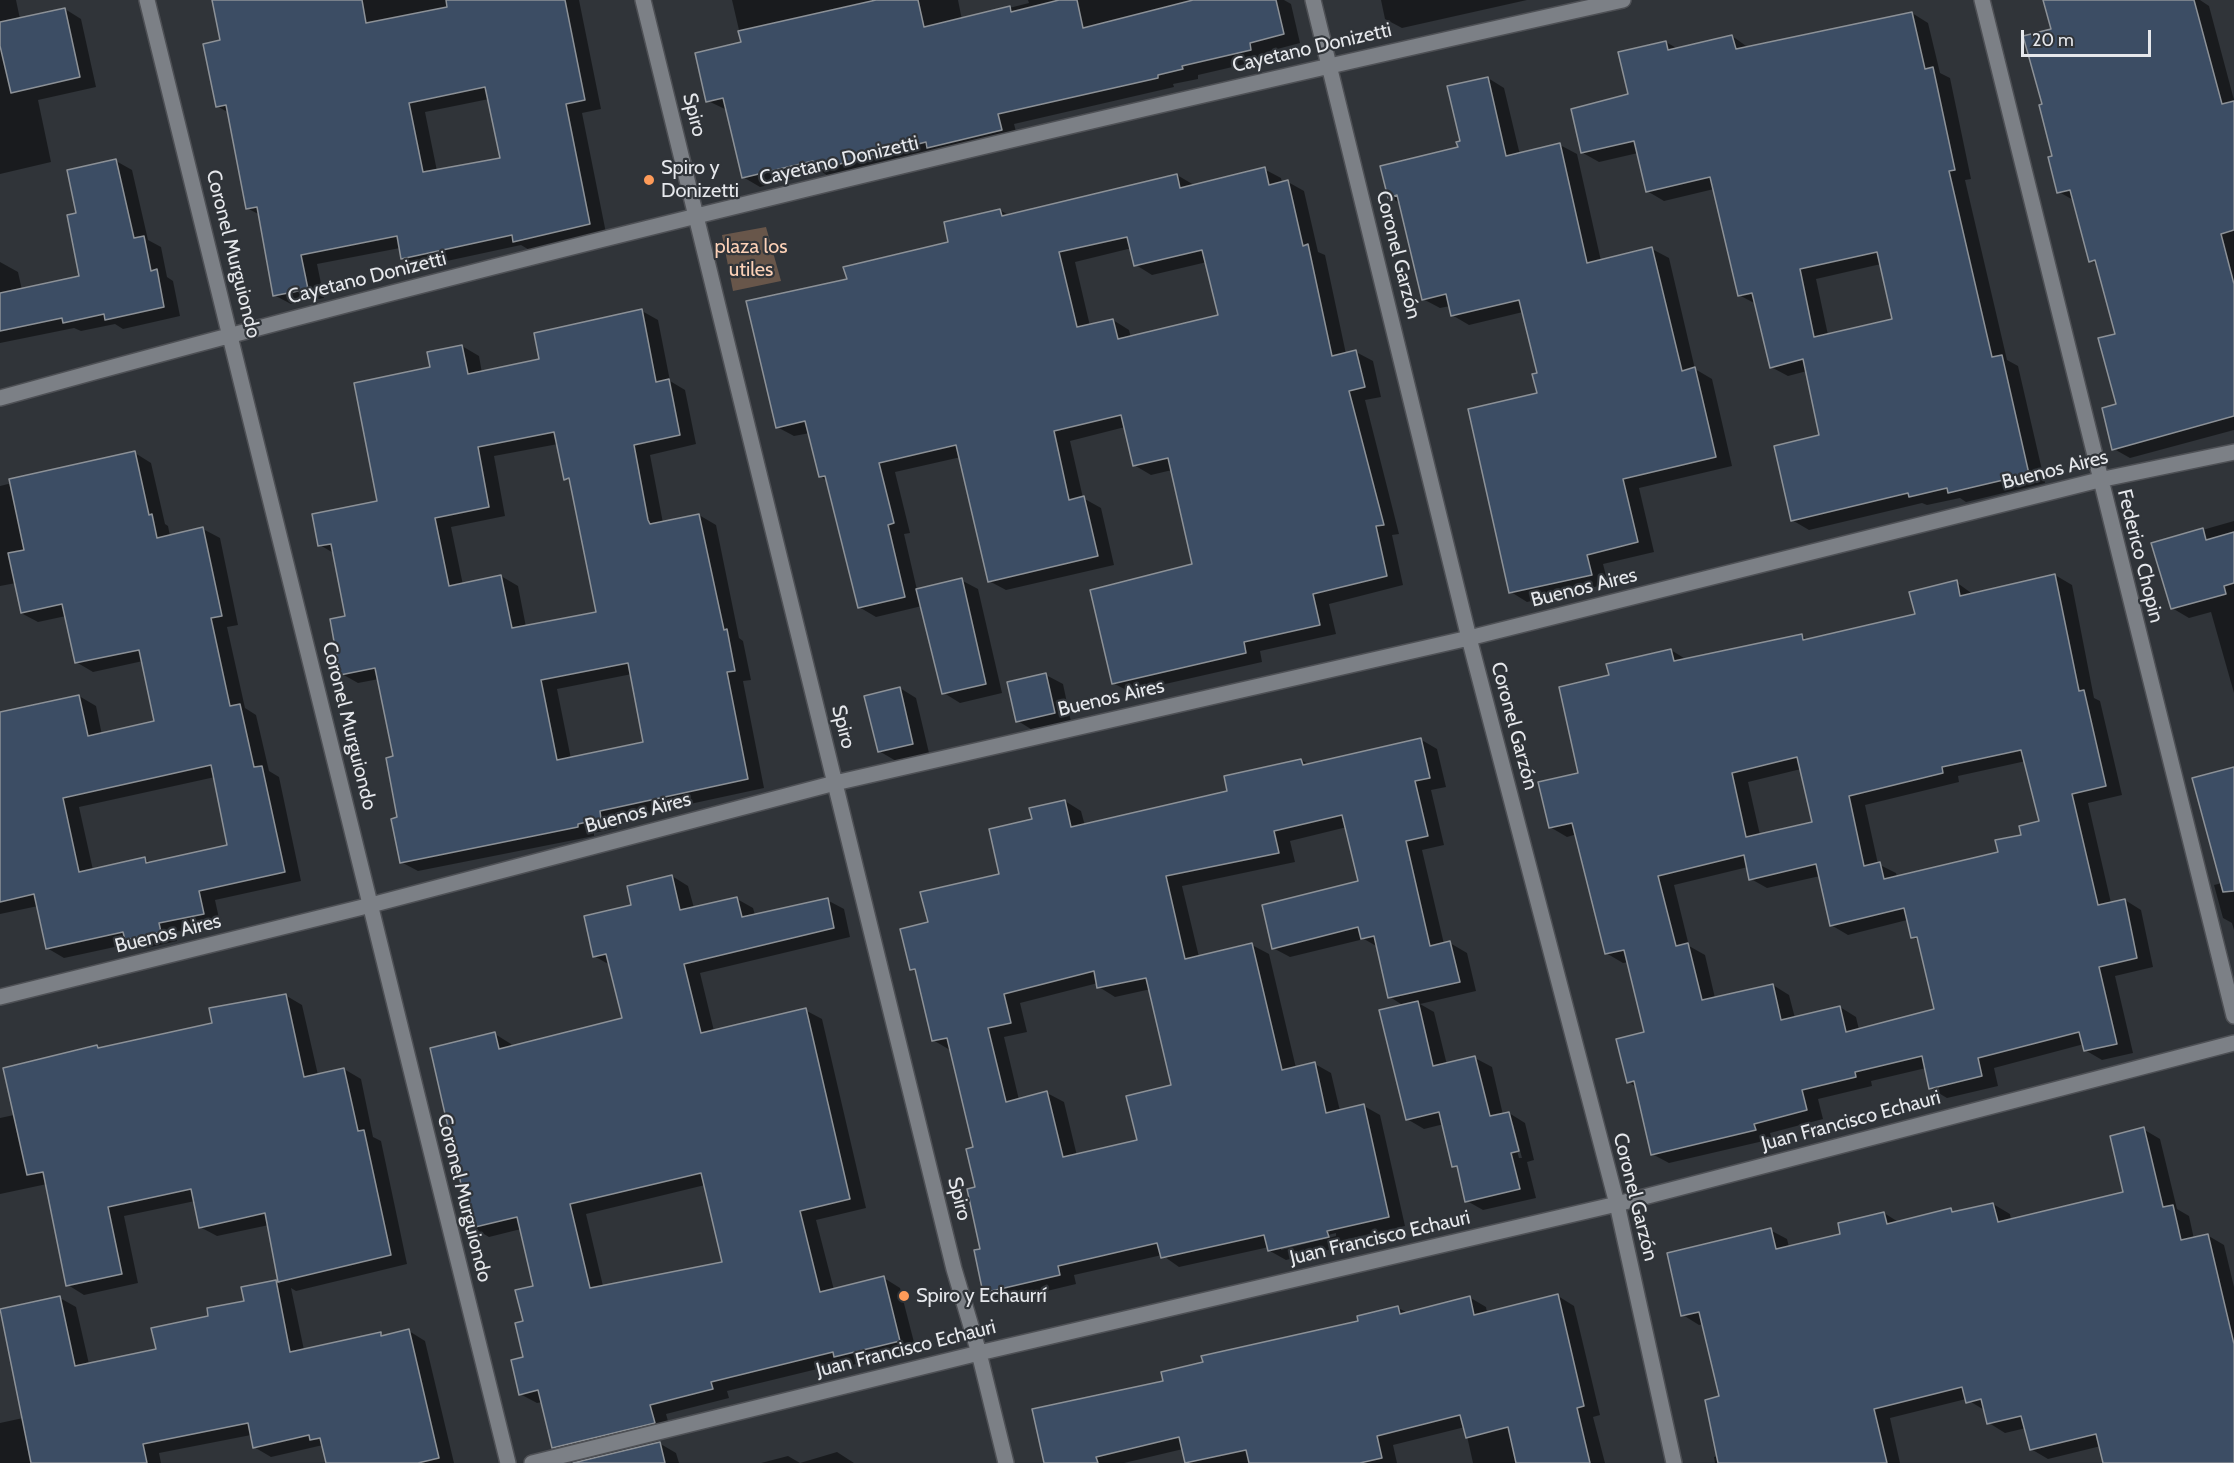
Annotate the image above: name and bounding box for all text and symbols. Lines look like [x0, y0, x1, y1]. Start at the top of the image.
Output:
street label: Cayetano Donizetti [1230, 18, 1394, 78]
scale bar [2024, 18, 2154, 56]
text: 20 m [2032, 29, 2074, 51]
street label: Spiro [677, 91, 711, 139]
street label: Cayetano Donizetti [757, 131, 921, 191]
place label: Spiro y Donizetti [661, 156, 739, 203]
street label: Coronel Murguiondo [201, 167, 265, 341]
marker: Spiro y Donizetti [642, 173, 656, 187]
street label: Coronel Garzón [1370, 188, 1426, 322]
park label: plaza los utiles [715, 235, 787, 282]
street label: Cayetano Donizetti [285, 247, 449, 309]
street label: Buenos Aires [1999, 445, 2111, 495]
street label: Federico Chopin [2112, 487, 2168, 625]
street label: Buenos Aires [1528, 563, 1640, 613]
street label: Coronel Murguiondo [317, 639, 381, 813]
street label: Coronel Garzón [1485, 659, 1543, 793]
street label: Buenos Aires [1055, 674, 1167, 722]
street label: Spiro [826, 703, 860, 751]
street label: Buenos Aires [582, 787, 694, 839]
street label: Buenos Aires [112, 909, 224, 959]
street label: Juan Francisco Echauri [1759, 1086, 1943, 1156]
street label: Coronel Murguiondo [432, 1111, 496, 1285]
street label: Coronel Garzón [1607, 1130, 1663, 1264]
street label: Spiro [942, 1175, 976, 1223]
street label: Juan Francisco Echauri [1287, 1206, 1473, 1270]
place label: Spiro y Echaurrí [916, 1284, 1047, 1308]
marker: Spiro y Echaurrí [897, 1289, 911, 1303]
street label: Juan Francisco Echauri [814, 1315, 998, 1383]

